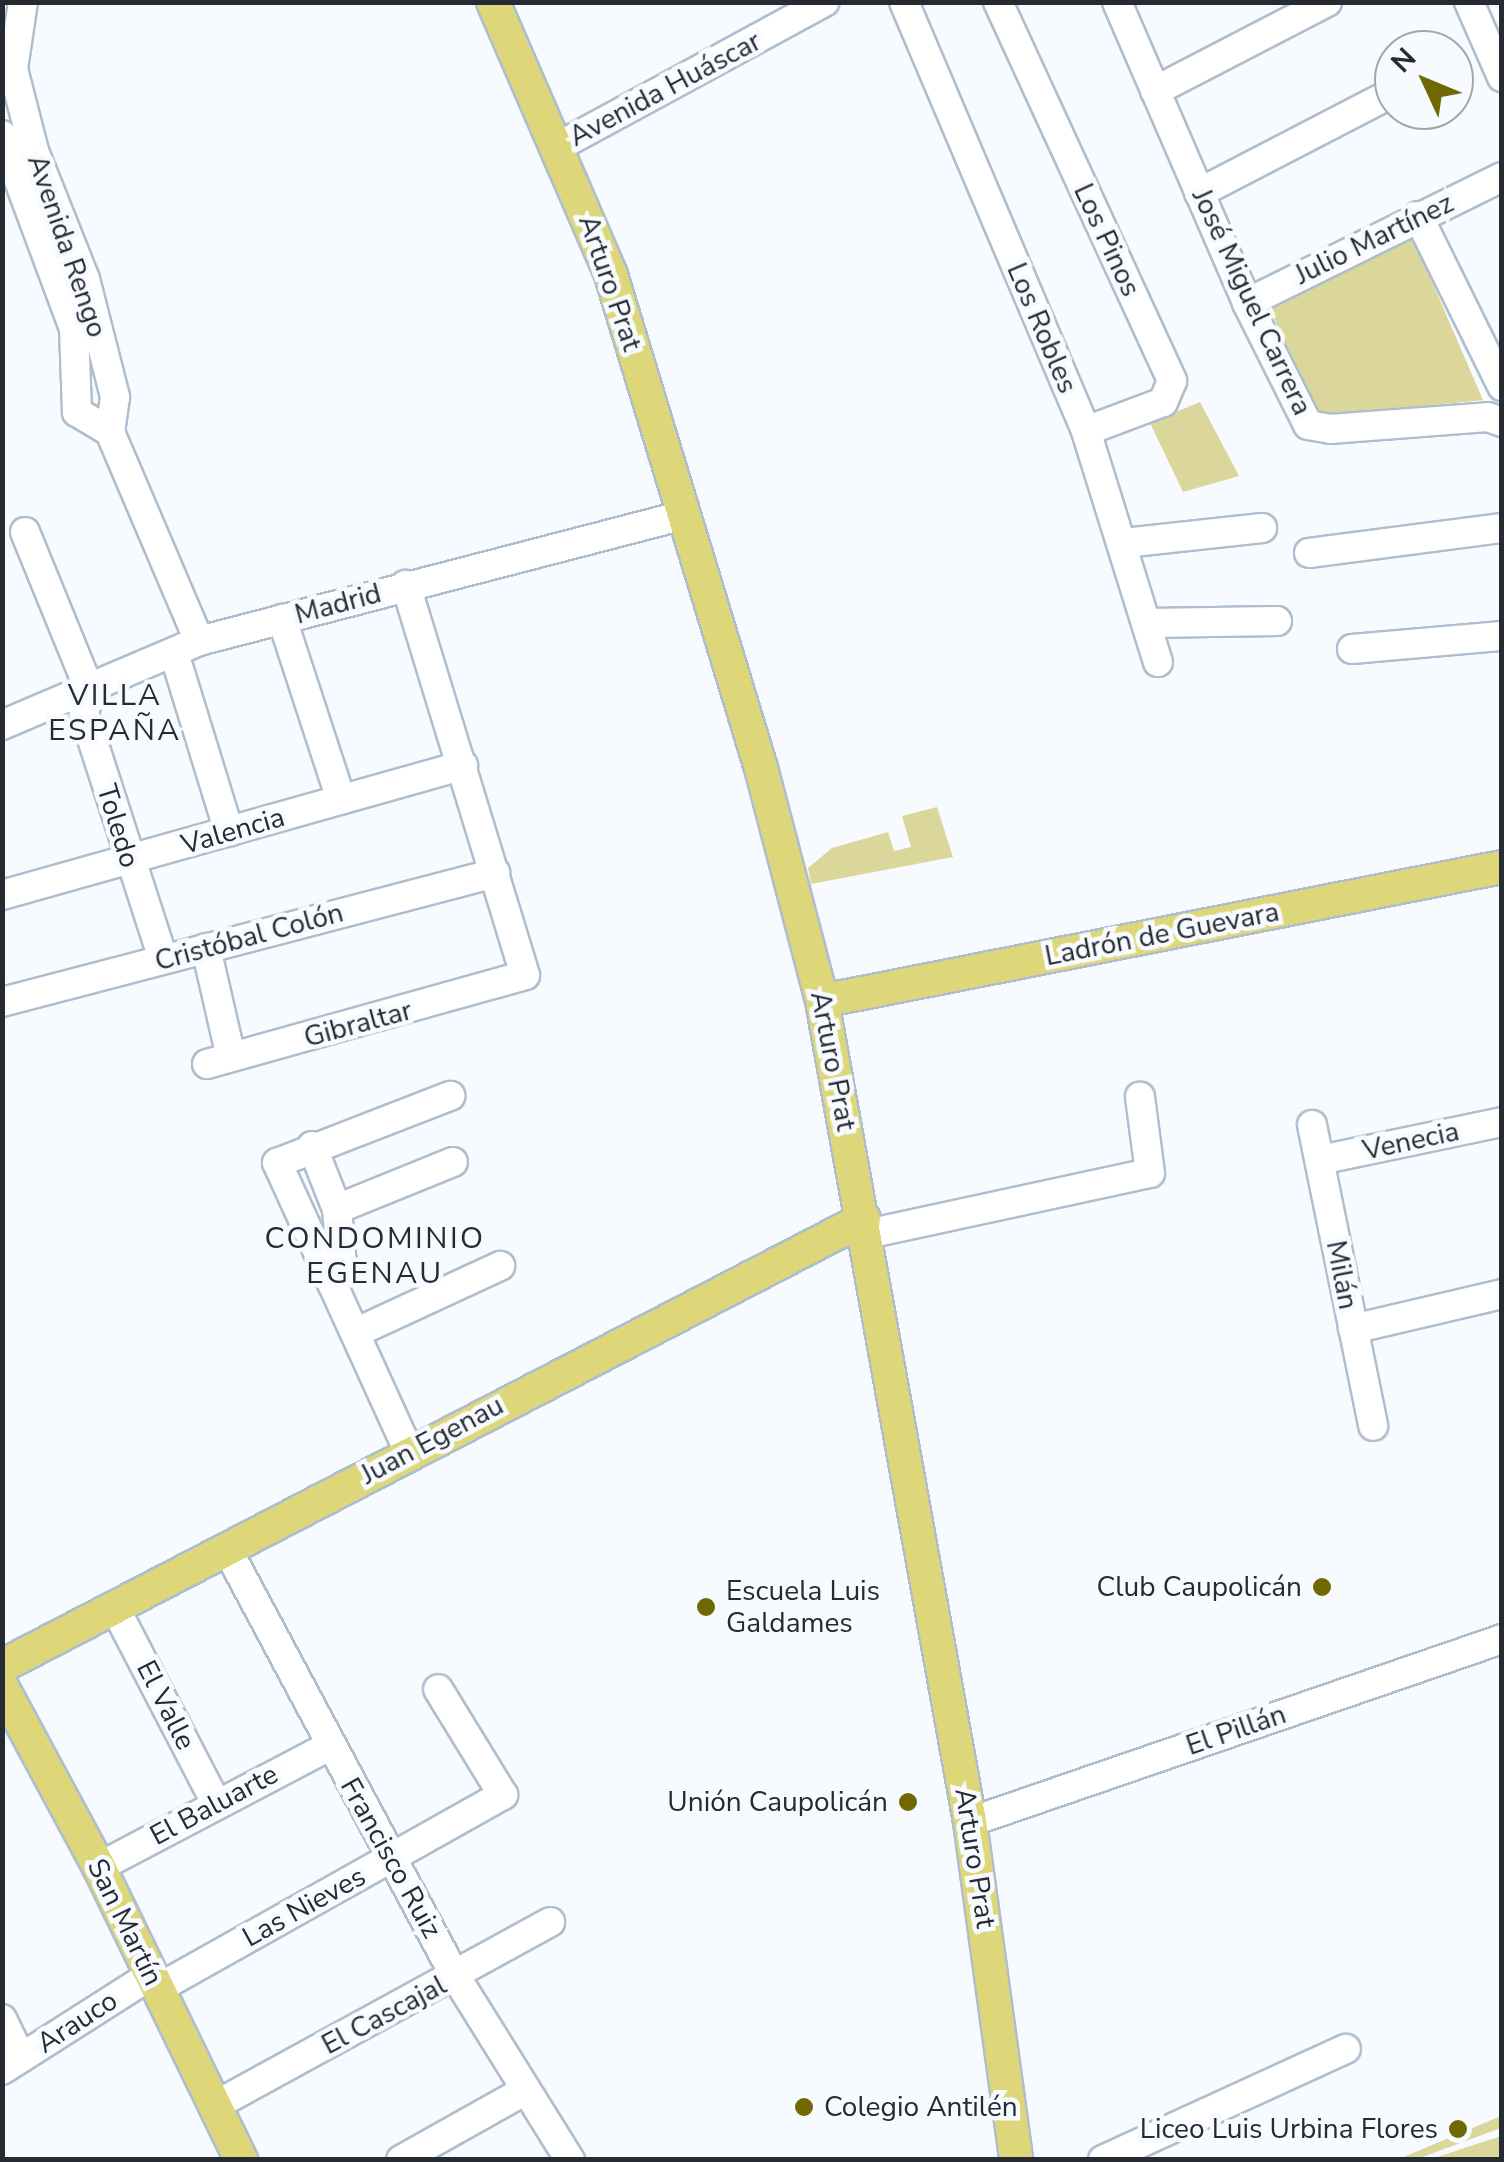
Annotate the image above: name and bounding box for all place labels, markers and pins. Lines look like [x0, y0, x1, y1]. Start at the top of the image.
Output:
place label: Club Caupolicán [1096, 1570, 1302, 1604]
place label: Escuela Luis Galdames [726, 1574, 880, 1640]
marker: Club Caupolicán [1311, 1576, 1333, 1598]
marker: Escuela Luis Galdames [695, 1596, 717, 1618]
place label: Unión Caupolicán [667, 1785, 888, 1819]
marker: Unión Caupolicán [897, 1791, 919, 1813]
place label: Colegio Antilén [824, 2090, 1018, 2124]
marker: Colegio Antilén [793, 2096, 815, 2118]
place label: Liceo Luis Urbina Flores [1140, 2112, 1438, 2146]
marker: Liceo Luis Urbina Flores [1447, 2118, 1469, 2140]

